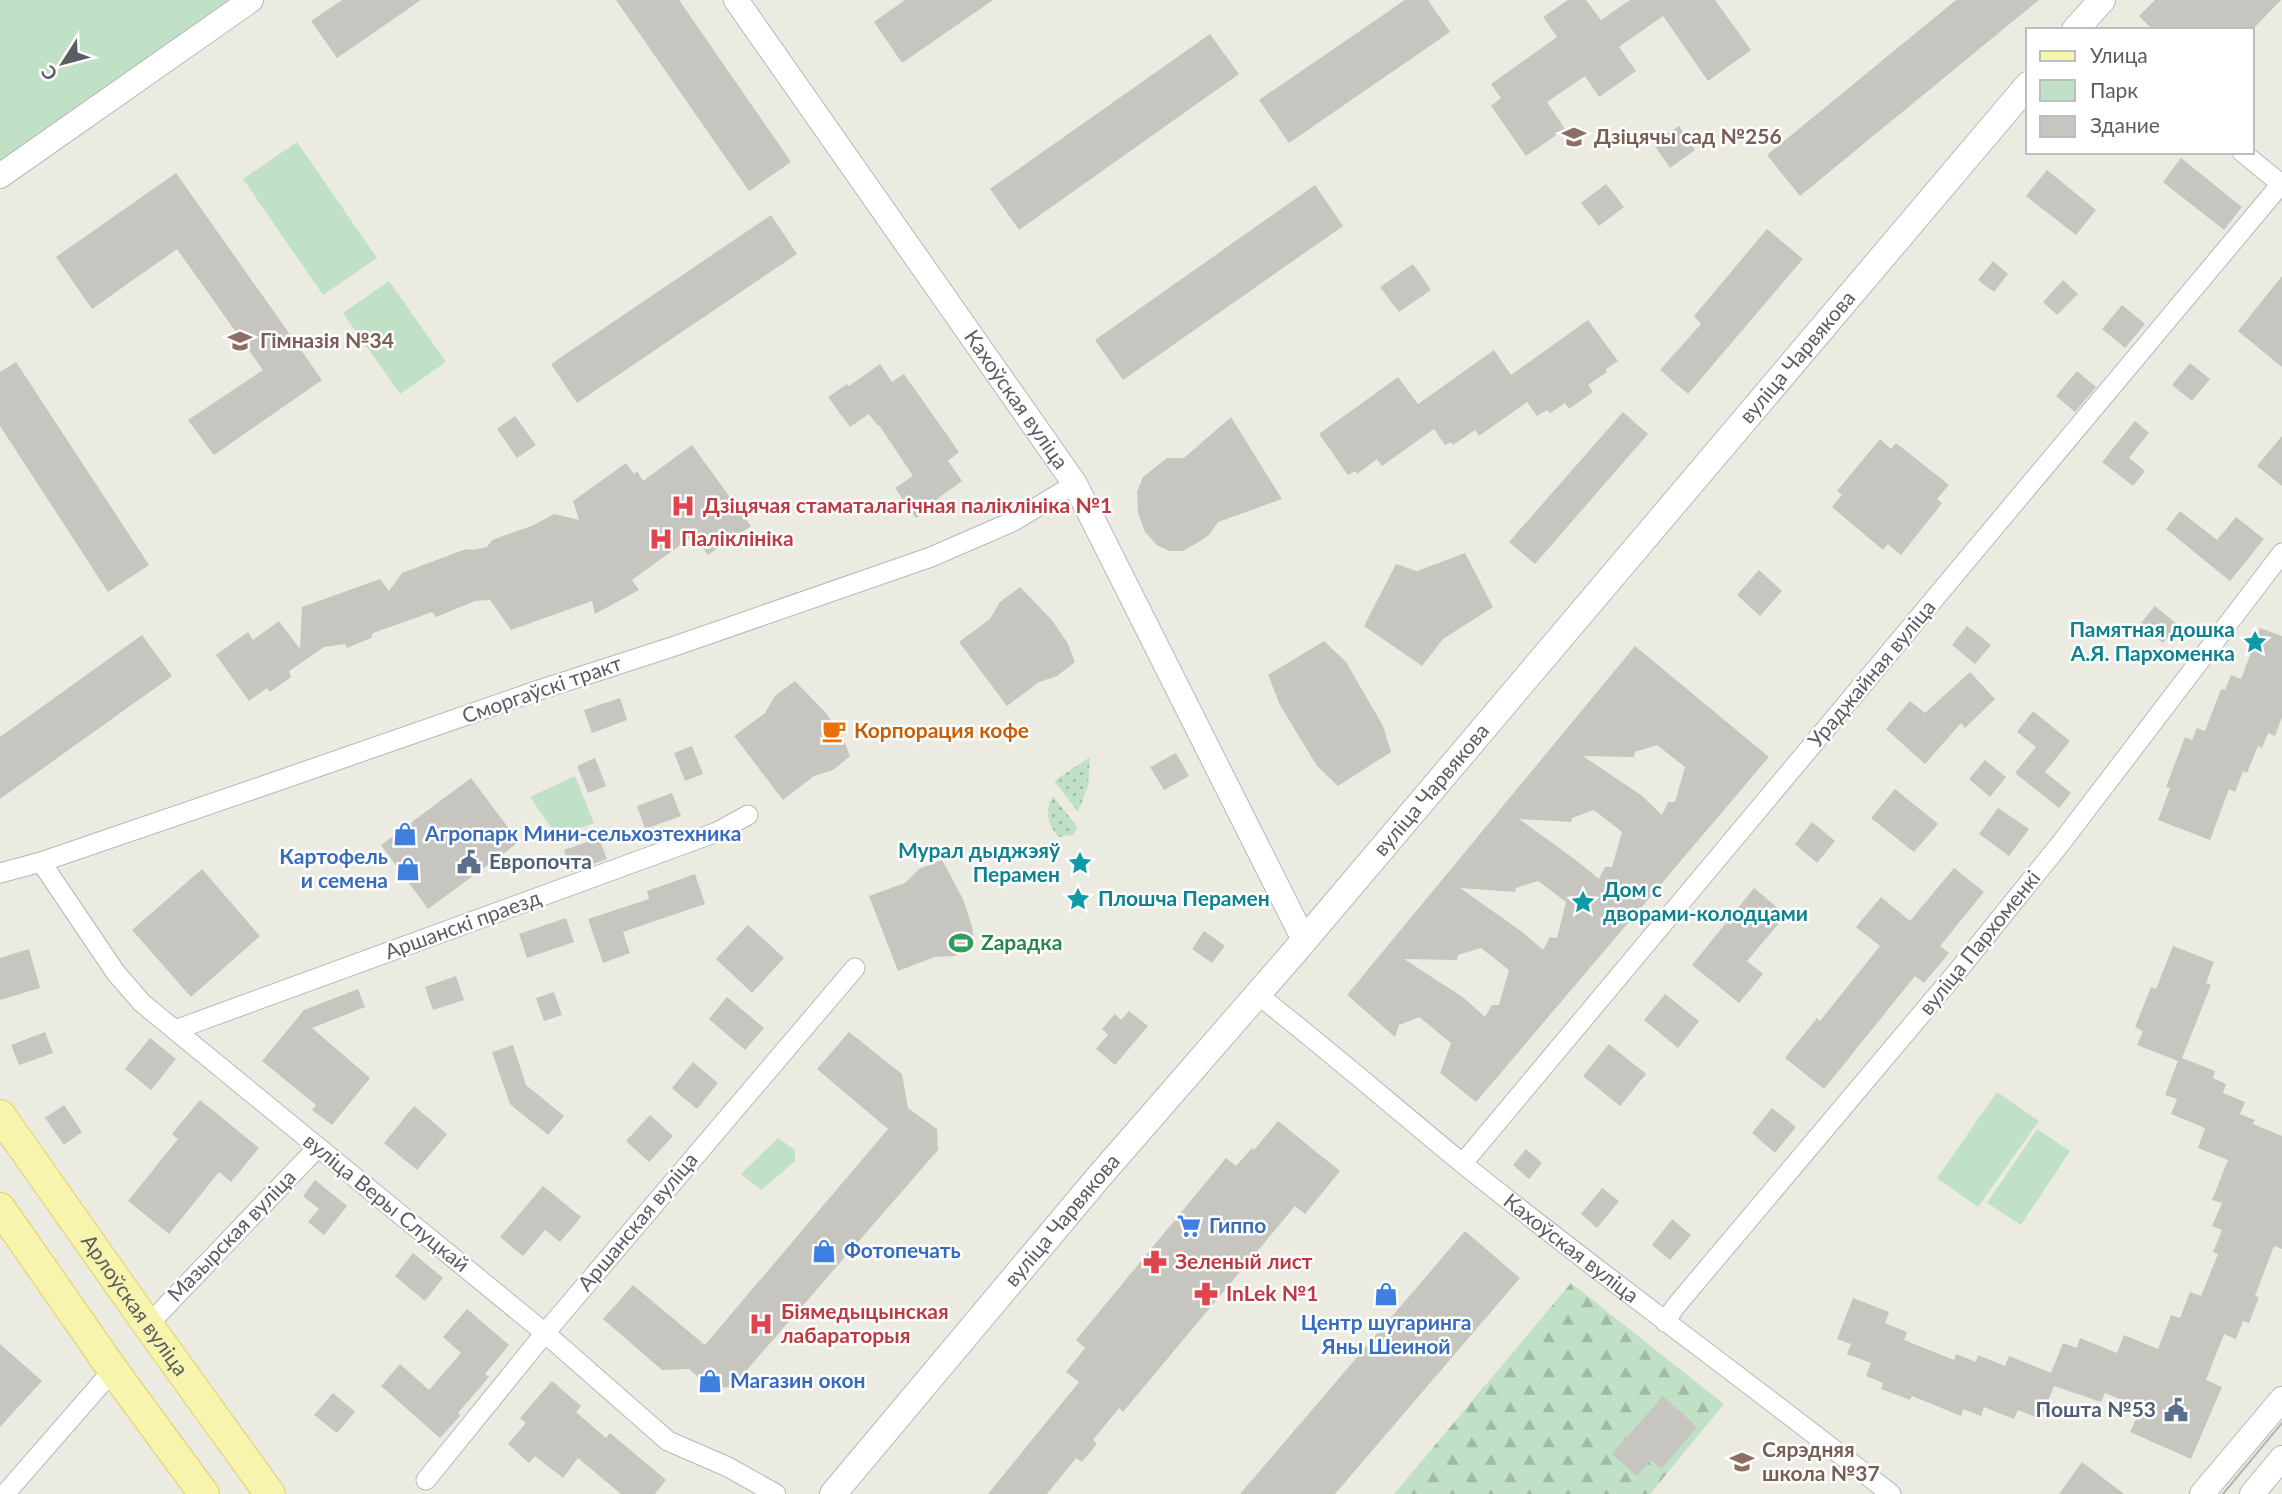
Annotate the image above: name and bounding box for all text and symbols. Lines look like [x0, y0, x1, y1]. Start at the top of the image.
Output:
north arrow [28, 28, 98, 98]
legend [2026, 28, 2254, 154]
text: Улица [2090, 42, 2148, 67]
text: С [36, 61, 62, 85]
text: Парк [2090, 77, 2138, 102]
text: Здание [2090, 112, 2160, 137]
school or university icon: Дзіцячы сад №256 [1560, 123, 1588, 151]
place label: Дзіцячы сад №256 [1594, 123, 1782, 148]
street label: вуліца Чарвякова [1734, 285, 1860, 428]
street label: Кахоўская вуліца [960, 324, 1075, 473]
school or university icon: Гімназія №34 [226, 327, 254, 355]
place label: Гімназія №34 [260, 327, 394, 352]
hospital icon: Дзіцячая стаматалагічная паліклініка №1 [669, 492, 697, 520]
place label: Дзіцячая стаматалагічная паліклініка №1 [703, 492, 1112, 517]
hospital icon: Паліклініка [647, 525, 675, 553]
place label: Паліклініка [681, 525, 794, 550]
street label: Ураджайная вуліца [1802, 594, 1940, 752]
place label: Памятная дошка А.Я. Пархоменка [2069, 616, 2235, 665]
place icon: Памятная дошка А.Я. Пархоменка [2241, 628, 2269, 656]
street label: Сморгаўскі тракт [458, 649, 625, 728]
cafe icon: Корпорация кофе [820, 717, 848, 745]
place label: Корпорация кофе [854, 717, 1029, 742]
street label: вуліца Чарвякова [1367, 718, 1493, 860]
shop icon: Агропарк Мини-сельхозтехника [391, 820, 419, 848]
place label: Агропарк Мини-сельхозтехника [424, 820, 741, 845]
place label: Мурал дыджэяў Перамен [898, 837, 1061, 886]
place label: Картофель и семена [279, 843, 388, 892]
public building icon: Европочта [455, 848, 483, 876]
place label: Европочта [489, 848, 592, 873]
place icon: Мурал дыджэяў Перамен [1066, 849, 1094, 877]
shop icon: Картофель и семена [394, 855, 422, 883]
street label: вуліца Пархоменкі [1913, 865, 2045, 1019]
place label: Дом с дворами-колодцами [1603, 876, 1808, 925]
street label: Аршанскі праезд [381, 884, 544, 963]
place icon: Плошча Перамен [1064, 885, 1092, 913]
place label: Плошча Перамен [1098, 885, 1270, 910]
place icon: Дом с дворами-колодцами [1569, 888, 1597, 916]
sports icon: Zарадка [947, 929, 975, 957]
place label: Zарадка [981, 929, 1062, 954]
street label: вуліца Веры Слуцкай [299, 1127, 475, 1276]
street label: Аршанская вуліца [572, 1147, 702, 1295]
street label: вуліца Чарвякова [998, 1148, 1124, 1291]
street label: Мазырская вуліца [162, 1164, 300, 1306]
street label: Кахоўская вуліца [1499, 1187, 1644, 1307]
supermarket icon: Гиппо [1175, 1212, 1203, 1240]
place label: Гиппо [1209, 1212, 1266, 1237]
street label: Арлоўская вуліца [77, 1229, 194, 1380]
shop icon: Фотопечать [810, 1237, 838, 1265]
place label: Фотопечать [844, 1237, 961, 1262]
pharmacy icon: Зеленый лист [1141, 1248, 1169, 1276]
place label: Зеленый лист [1175, 1248, 1313, 1273]
pharmacy icon: InLek №1 [1192, 1280, 1220, 1308]
place label: InLek №1 [1226, 1280, 1318, 1305]
shop icon: Центр шугаринга Яны Шеиной [1372, 1280, 1400, 1308]
place label: Біямедыцынская лабараторыя [781, 1298, 949, 1347]
place label: Центр шугаринга Яны Шеиной [1301, 1309, 1471, 1358]
hospital icon: Біямедыцынская лабараторыя [747, 1310, 775, 1338]
shop icon: Магазин окон [696, 1367, 724, 1395]
place label: Магазин окон [730, 1367, 866, 1392]
place label: Пошта №53 [2036, 1396, 2156, 1421]
public building icon: Пошта №53 [2162, 1396, 2190, 1424]
place label: Сярэдняя школа №37 [1762, 1436, 1880, 1485]
school or university icon: Сярэдняя школа №37 [1728, 1448, 1756, 1476]

